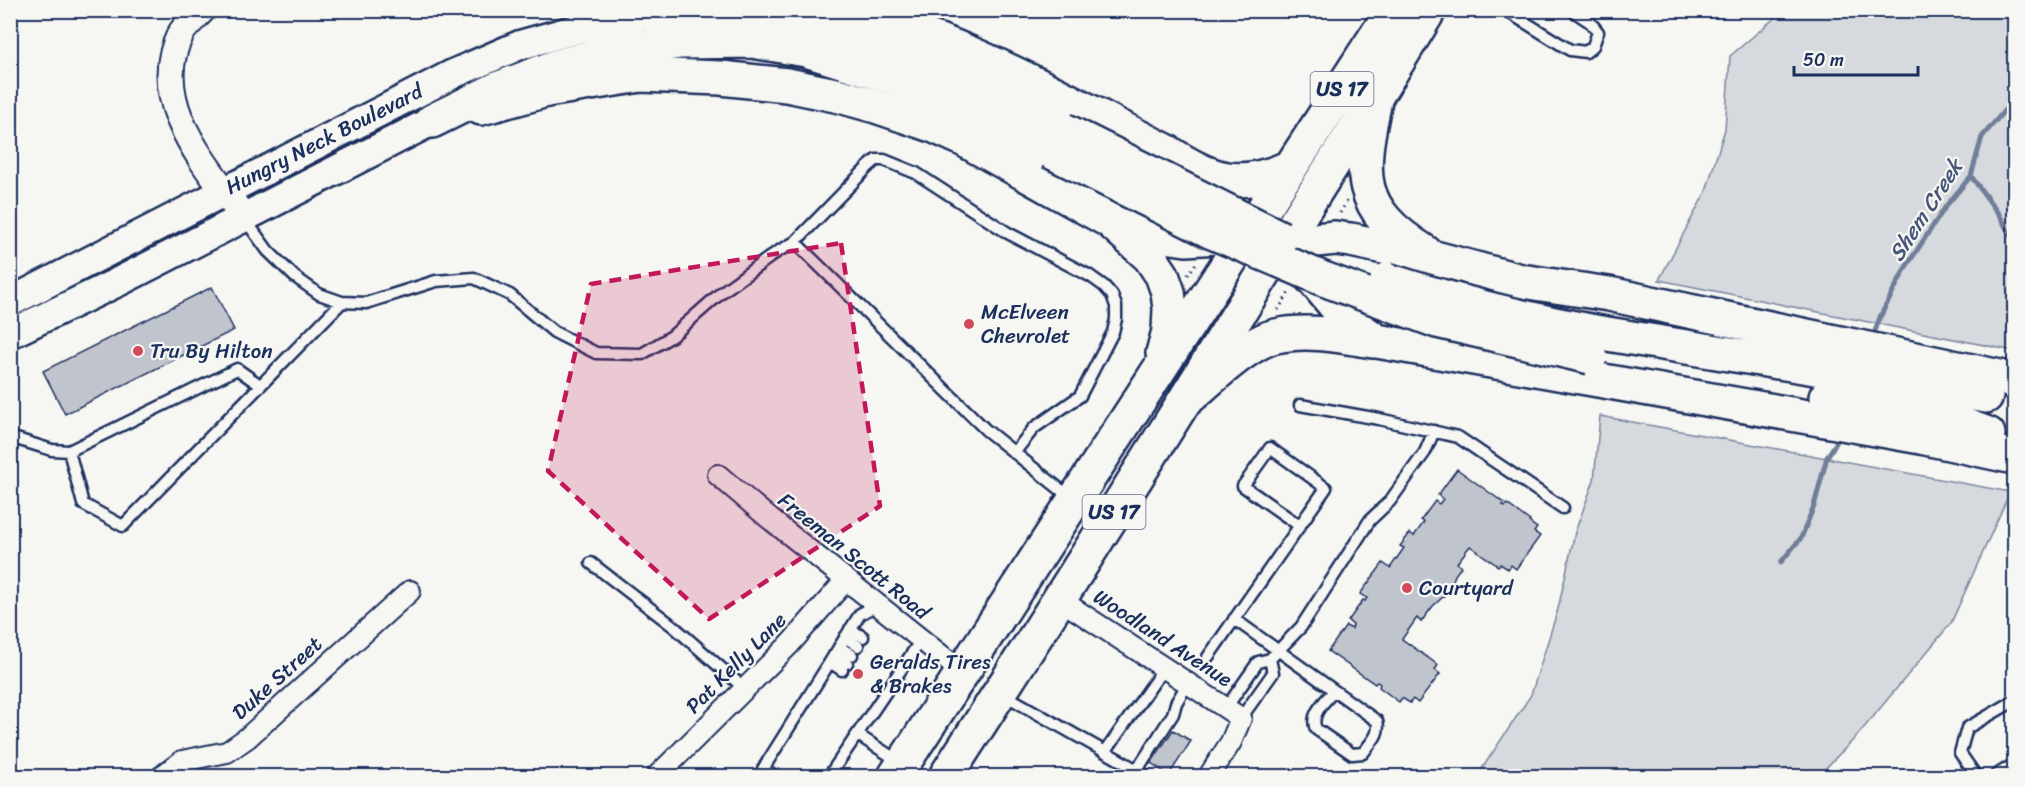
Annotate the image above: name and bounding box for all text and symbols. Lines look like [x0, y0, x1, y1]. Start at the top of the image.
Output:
scale bar [1794, 39, 1918, 77]
text: 50 m [1803, 44, 1844, 76]
street label: Hungry Neck Boulevard [218, 72, 431, 205]
road number: US 17 [1310, 72, 1374, 106]
water label: Shem Creek [1878, 148, 1975, 269]
place label: McElveen Chevrolet [981, 293, 1070, 355]
marker: McElveen Chevrolet [962, 317, 976, 331]
place label: Tru By Hilton [150, 332, 272, 370]
marker: Tru By Hilton [131, 344, 145, 358]
street label: Freeman Scott Road [769, 482, 940, 631]
road number: US 17 [1082, 495, 1146, 529]
place label: Courtyard [1419, 569, 1515, 607]
street label: Woodland Avenue [1085, 578, 1241, 698]
marker: Courtyard [1400, 581, 1414, 595]
street label: Pat Kelly Lane [676, 603, 796, 723]
street label: Duke Street [223, 626, 331, 730]
place label: Geralds Tires & Brakes [870, 643, 991, 705]
marker: Geralds Tires & Brakes [851, 667, 865, 681]

